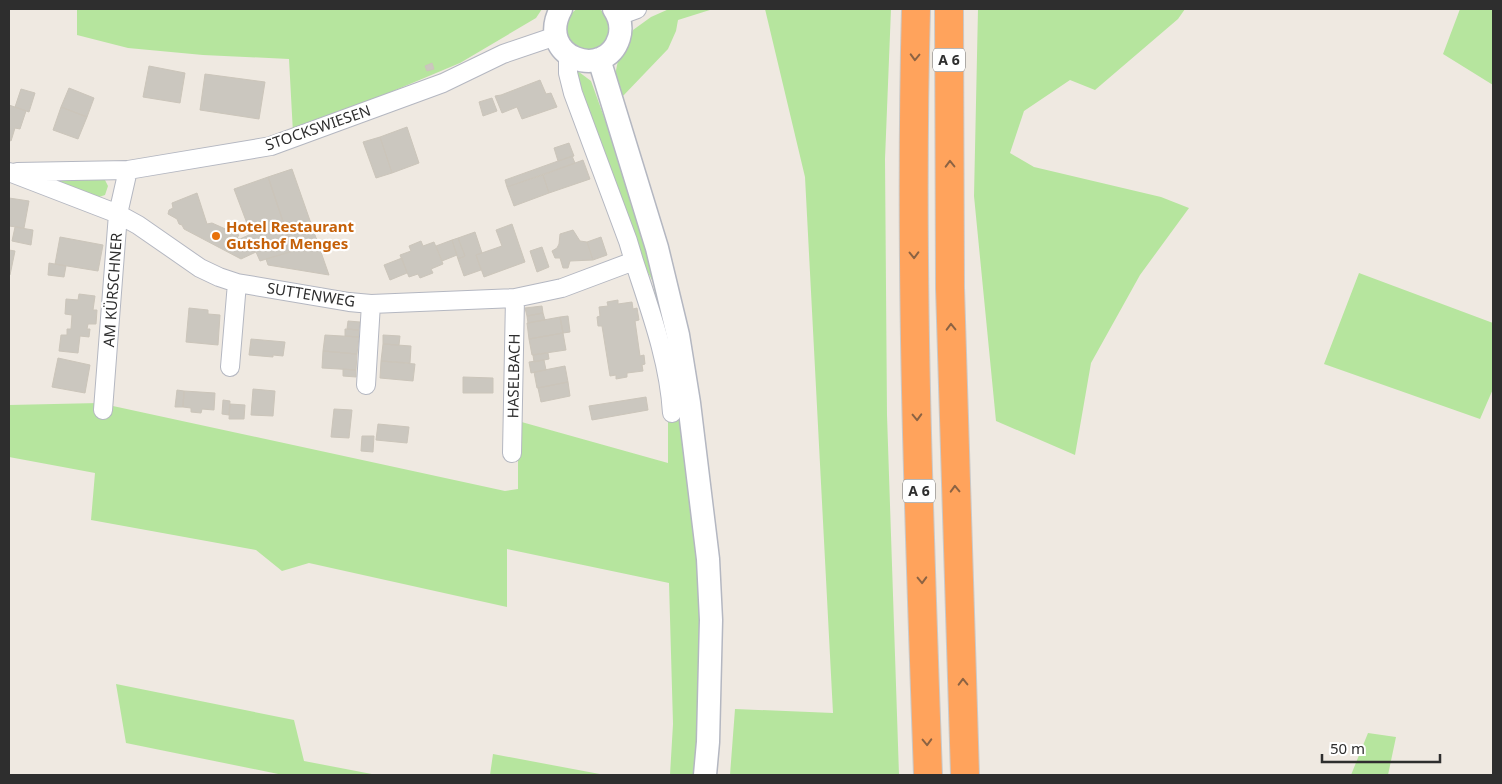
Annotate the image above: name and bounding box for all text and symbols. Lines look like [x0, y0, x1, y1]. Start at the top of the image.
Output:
road number: A 6 [933, 48, 965, 72]
one-way arrow [909, 54, 920, 62]
street label: STOCKSWIESEN [262, 100, 373, 154]
one-way arrow [944, 160, 955, 168]
place label: Hotel Restaurant Gutshof Menges [226, 216, 354, 253]
marker: Hotel Restaurant Gutshof Menges [210, 230, 222, 242]
street label: AM KÜRSCHNER [98, 231, 126, 348]
one-way arrow [909, 252, 919, 259]
street label: SUTTENWEG [266, 277, 357, 311]
one-way arrow [945, 322, 956, 330]
street label: HASELBACH [502, 333, 524, 419]
one-way arrow [911, 414, 922, 422]
road number: A 6 [903, 480, 935, 502]
one-way arrow [950, 485, 961, 493]
one-way arrow [916, 576, 927, 584]
one-way arrow [957, 678, 968, 686]
scale bar [1322, 732, 1440, 764]
text: 50 m [1330, 738, 1365, 758]
one-way arrow [922, 739, 932, 747]

